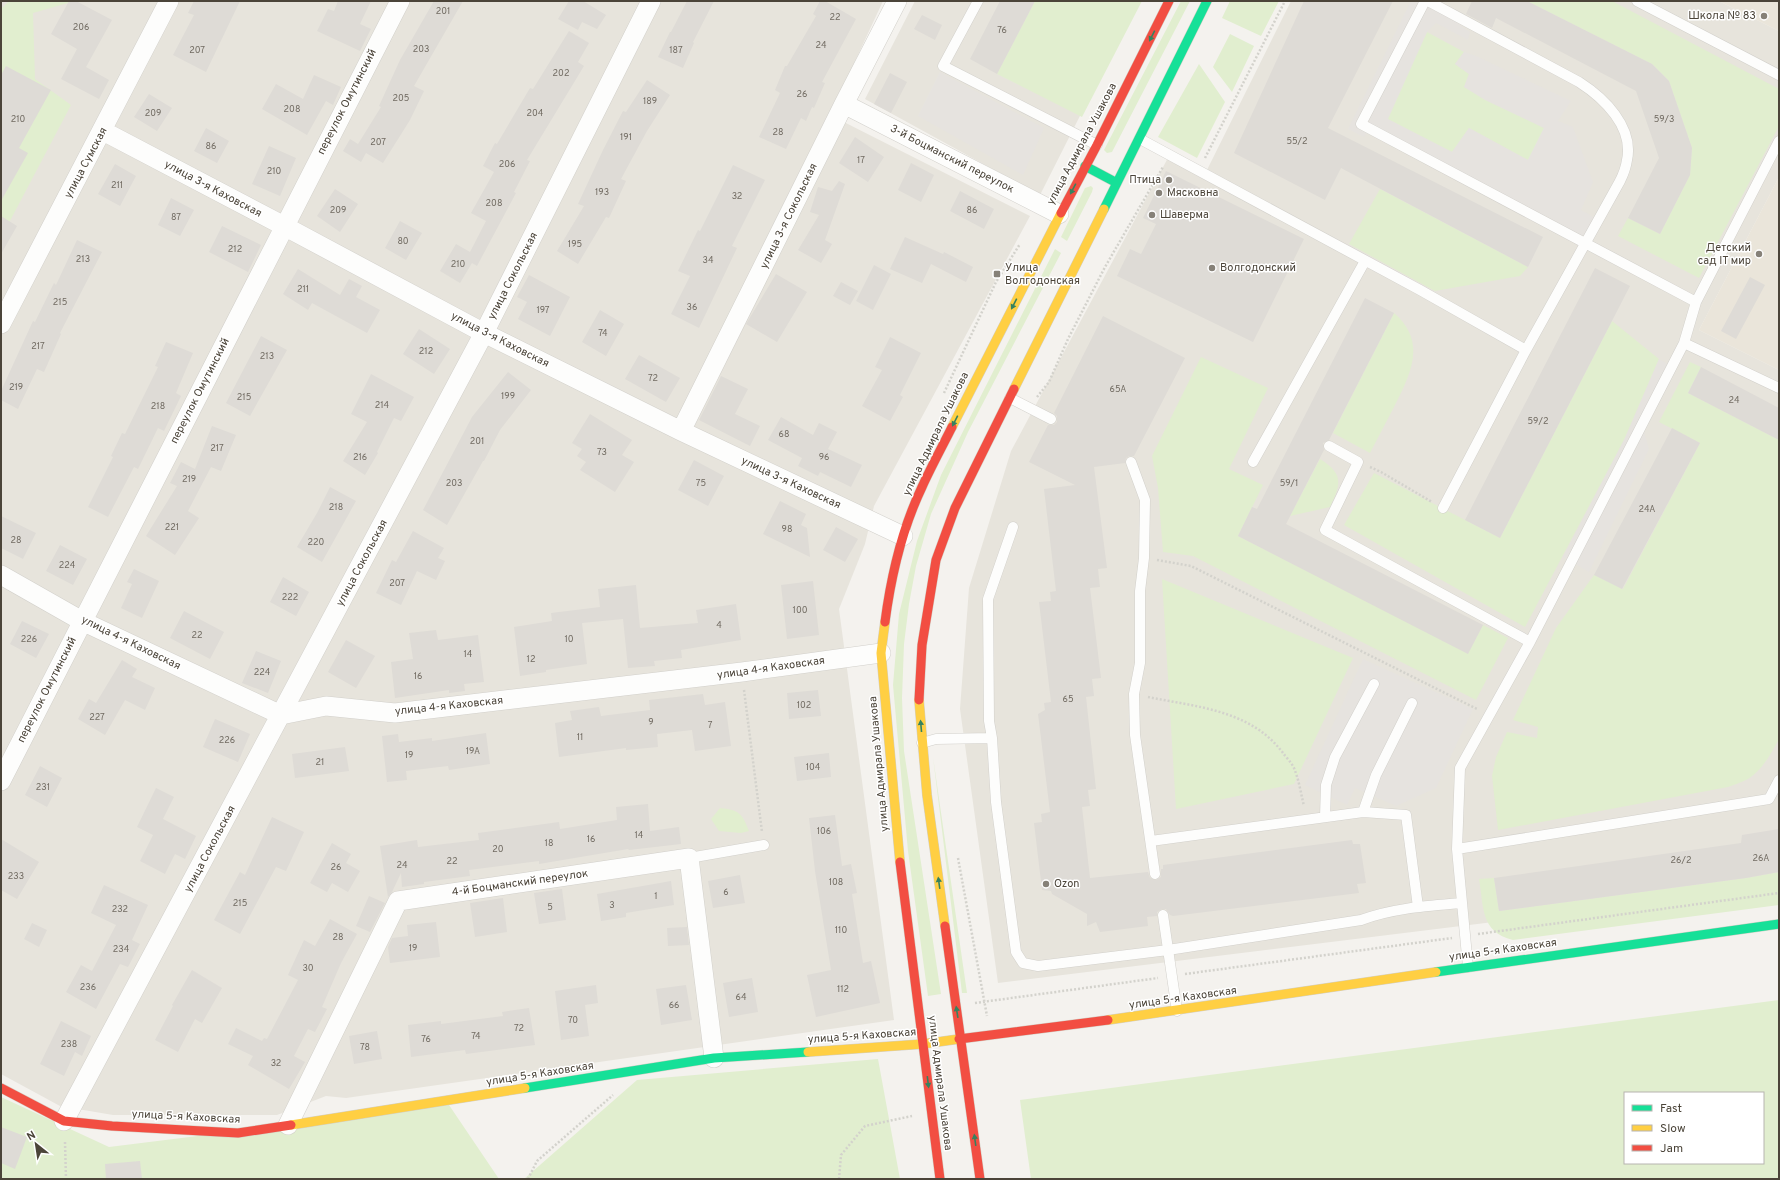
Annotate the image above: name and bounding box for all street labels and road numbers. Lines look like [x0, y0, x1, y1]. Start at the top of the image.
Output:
street label: переулок Омутинский [314, 47, 380, 157]
street label: улица Адмирала Ушакова [1044, 80, 1120, 207]
street label: 3-й Боцманский переулок [888, 122, 1016, 196]
street label: улица Сумская [61, 125, 111, 201]
street label: улица 3-я Каховская [162, 157, 264, 221]
street label: улица 3-я Сокольская [757, 161, 821, 271]
street label: улица Сокольская [485, 230, 541, 322]
street label: улица 3-я Каховская [448, 309, 552, 371]
street label: переулок Омутинский [167, 336, 233, 446]
street label: улица Адмирала Ушакова [900, 370, 972, 498]
street label: улица 3-я Каховская [739, 454, 843, 512]
street label: улица Сокольская [333, 517, 391, 609]
street label: улица 4-я Каховская [79, 613, 183, 673]
street label: переулок Омутинский [14, 635, 80, 745]
street label: улица 4-я Каховская [716, 653, 826, 683]
street label: улица 4-я Каховская [394, 693, 504, 719]
street label: улица Адмирала Ушакова [866, 695, 892, 832]
street label: улица Сокольская [181, 803, 239, 895]
street label: 4-й Боцманский переулок [451, 866, 589, 900]
street label: улица 5-я Каховская [1448, 935, 1558, 965]
street label: улица 5-я Каховская [1128, 983, 1238, 1013]
street label: улица Адмирала Ушакова [925, 1015, 955, 1152]
street label: улица 5-я Каховская [807, 1025, 917, 1047]
street label: улица 5-я Каховская [485, 1059, 595, 1089]
street label: улица 5-я Каховская [131, 1107, 241, 1127]

